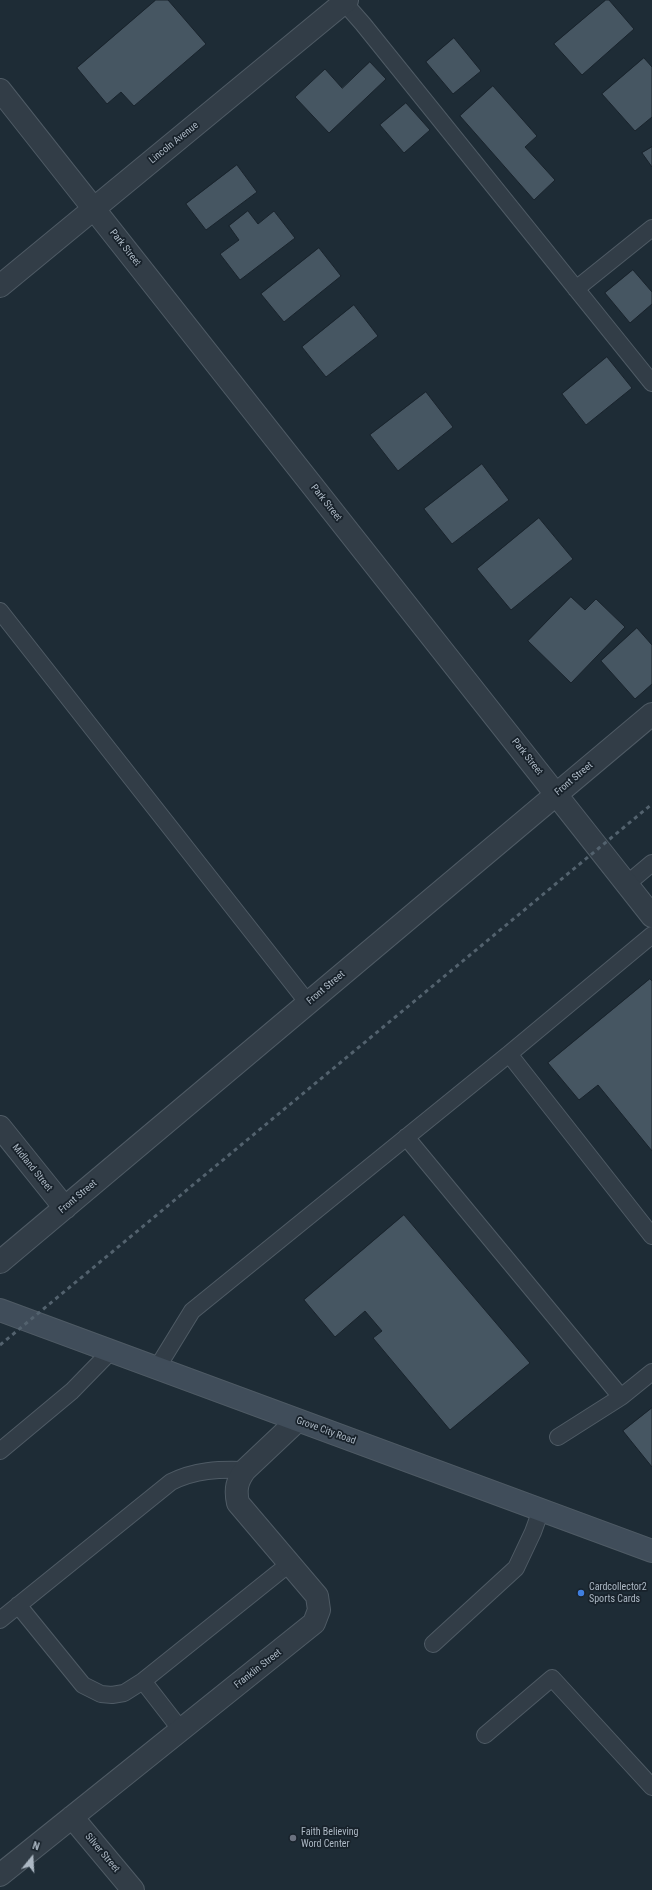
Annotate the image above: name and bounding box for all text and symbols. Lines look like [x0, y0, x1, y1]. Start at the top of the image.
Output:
street label: Lincoln Avenue [147, 120, 201, 166]
street label: Park Street [107, 227, 143, 269]
street label: Park Street [308, 482, 344, 524]
street label: Park Street [509, 736, 545, 778]
street label: Front Street [552, 760, 596, 798]
street label: Front Street [304, 969, 348, 1007]
street label: Midland Street [9, 1142, 55, 1194]
street label: Front Street [56, 1178, 100, 1216]
street label: Grove City Road [295, 1415, 357, 1447]
place label: Cardcollector2 Sports Cards [589, 1581, 647, 1604]
marker: Cardcollector2 Sports Cards [576, 1588, 586, 1598]
street label: Franklin Street [232, 1647, 284, 1691]
place label: Faith Believing Word Center [301, 1826, 359, 1850]
street label: Silver Street [82, 1831, 122, 1875]
marker: Faith Believing Word Center [288, 1833, 298, 1843]
north arrow [12, 1838, 52, 1878]
text: N [31, 1839, 41, 1853]

